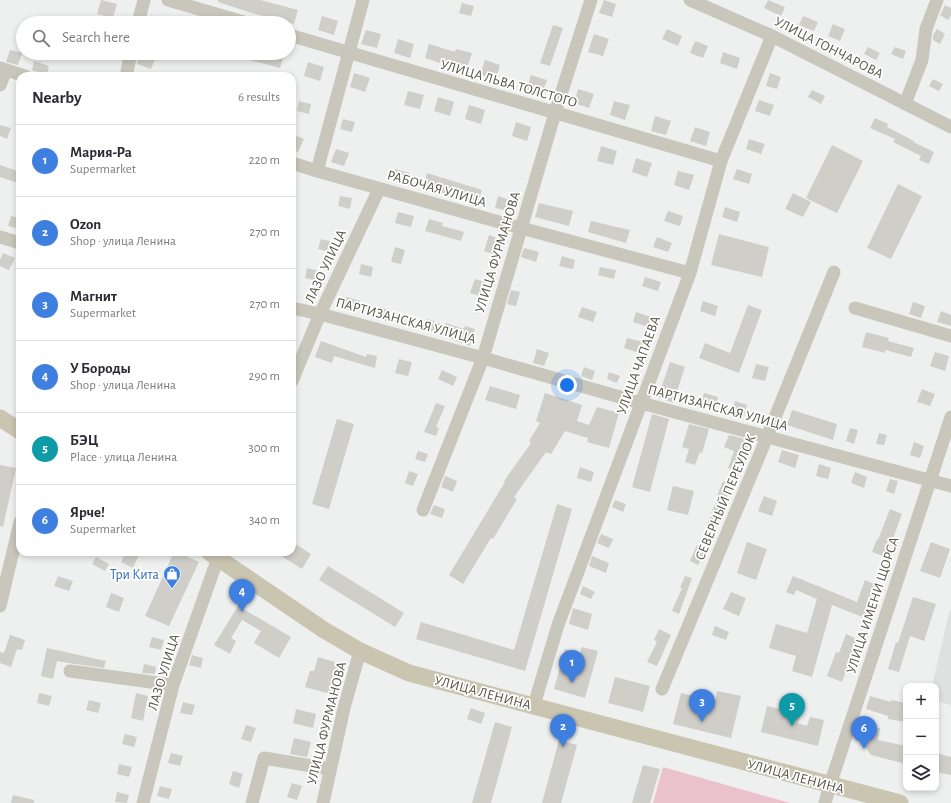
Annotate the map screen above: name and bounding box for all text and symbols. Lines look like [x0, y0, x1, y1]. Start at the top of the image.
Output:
street label: УЛИЦА ГОНЧАРОВА [772, 14, 885, 81]
search box [16, 16, 296, 60]
icon: search [30, 27, 52, 49]
text: Search here [62, 30, 130, 45]
street label: УЛИЦА ЛЬВА ТОЛСТОГО [439, 58, 579, 110]
text: Nearby [32, 89, 82, 106]
text: 6 results [238, 91, 280, 104]
text: Мария-Ра [70, 145, 132, 160]
text: 1 [43, 154, 47, 167]
text: 220 m [249, 154, 280, 167]
text: Supermarket [70, 163, 136, 176]
street label: РАБОЧАЯ УЛИЦА [385, 168, 488, 210]
street label: УЛИЦА ФУРМАНОВА [473, 190, 523, 315]
text: Ozon [70, 217, 101, 232]
text: 2 [42, 226, 48, 239]
text: 270 m [249, 226, 280, 239]
street label: ЛАЗО УЛИЦА [303, 228, 349, 305]
text: Shop · улица Ленина [70, 235, 176, 248]
text: Магнит [70, 289, 117, 304]
street label: ПАРТИЗАНСКАЯ УЛИЦА [334, 295, 477, 346]
text: 3 [42, 298, 48, 311]
text: 270 m [249, 298, 280, 311]
text: Supermarket [70, 307, 136, 320]
street label: УЛИЦА ЧАПАЕВА [615, 314, 663, 416]
text: У Бороды [70, 361, 131, 376]
text: 4 [42, 370, 48, 383]
text: 290 m [249, 370, 280, 383]
your location [557, 375, 577, 395]
text: Shop · улица Ленина [70, 379, 176, 392]
street label: ПАРТИЗАНСКАЯ УЛИЦА [646, 382, 789, 433]
street label: СЕВЕРНЫЙ ПЕРЕУЛОК [692, 432, 759, 562]
text: БЭЦ [70, 433, 98, 448]
text: 5 [42, 442, 48, 455]
text: 300 m [248, 442, 280, 455]
text: Place · улица Ленина [70, 451, 177, 464]
text: Ярче! [70, 505, 105, 520]
text: 6 [42, 514, 48, 527]
text: 340 m [249, 514, 280, 527]
text: Supermarket [70, 523, 136, 536]
street label: УЛИЦА ИМЕНИ ЩОРСА [844, 535, 902, 675]
shop icon: Три Кита [162, 564, 182, 589]
place label: Три Кита [110, 568, 160, 582]
pin: 4 [229, 579, 255, 612]
street label: ЛАЗО УЛИЦА [146, 632, 182, 712]
pin: 1 [559, 650, 585, 683]
street label: УЛИЦА ФУРМАНОВА [305, 660, 349, 786]
street label: УЛИЦА ЛЕНИНА [433, 673, 533, 713]
map controls [903, 683, 939, 791]
button: + [903, 683, 939, 719]
pin: 3 [689, 689, 715, 722]
pin: 5 [779, 693, 805, 726]
pin: 2 [550, 714, 576, 747]
pin: 6 [851, 716, 877, 749]
button: − [903, 719, 939, 755]
button: layers [903, 755, 939, 791]
street label: УЛИЦА ЛЕНИНА [746, 757, 846, 797]

